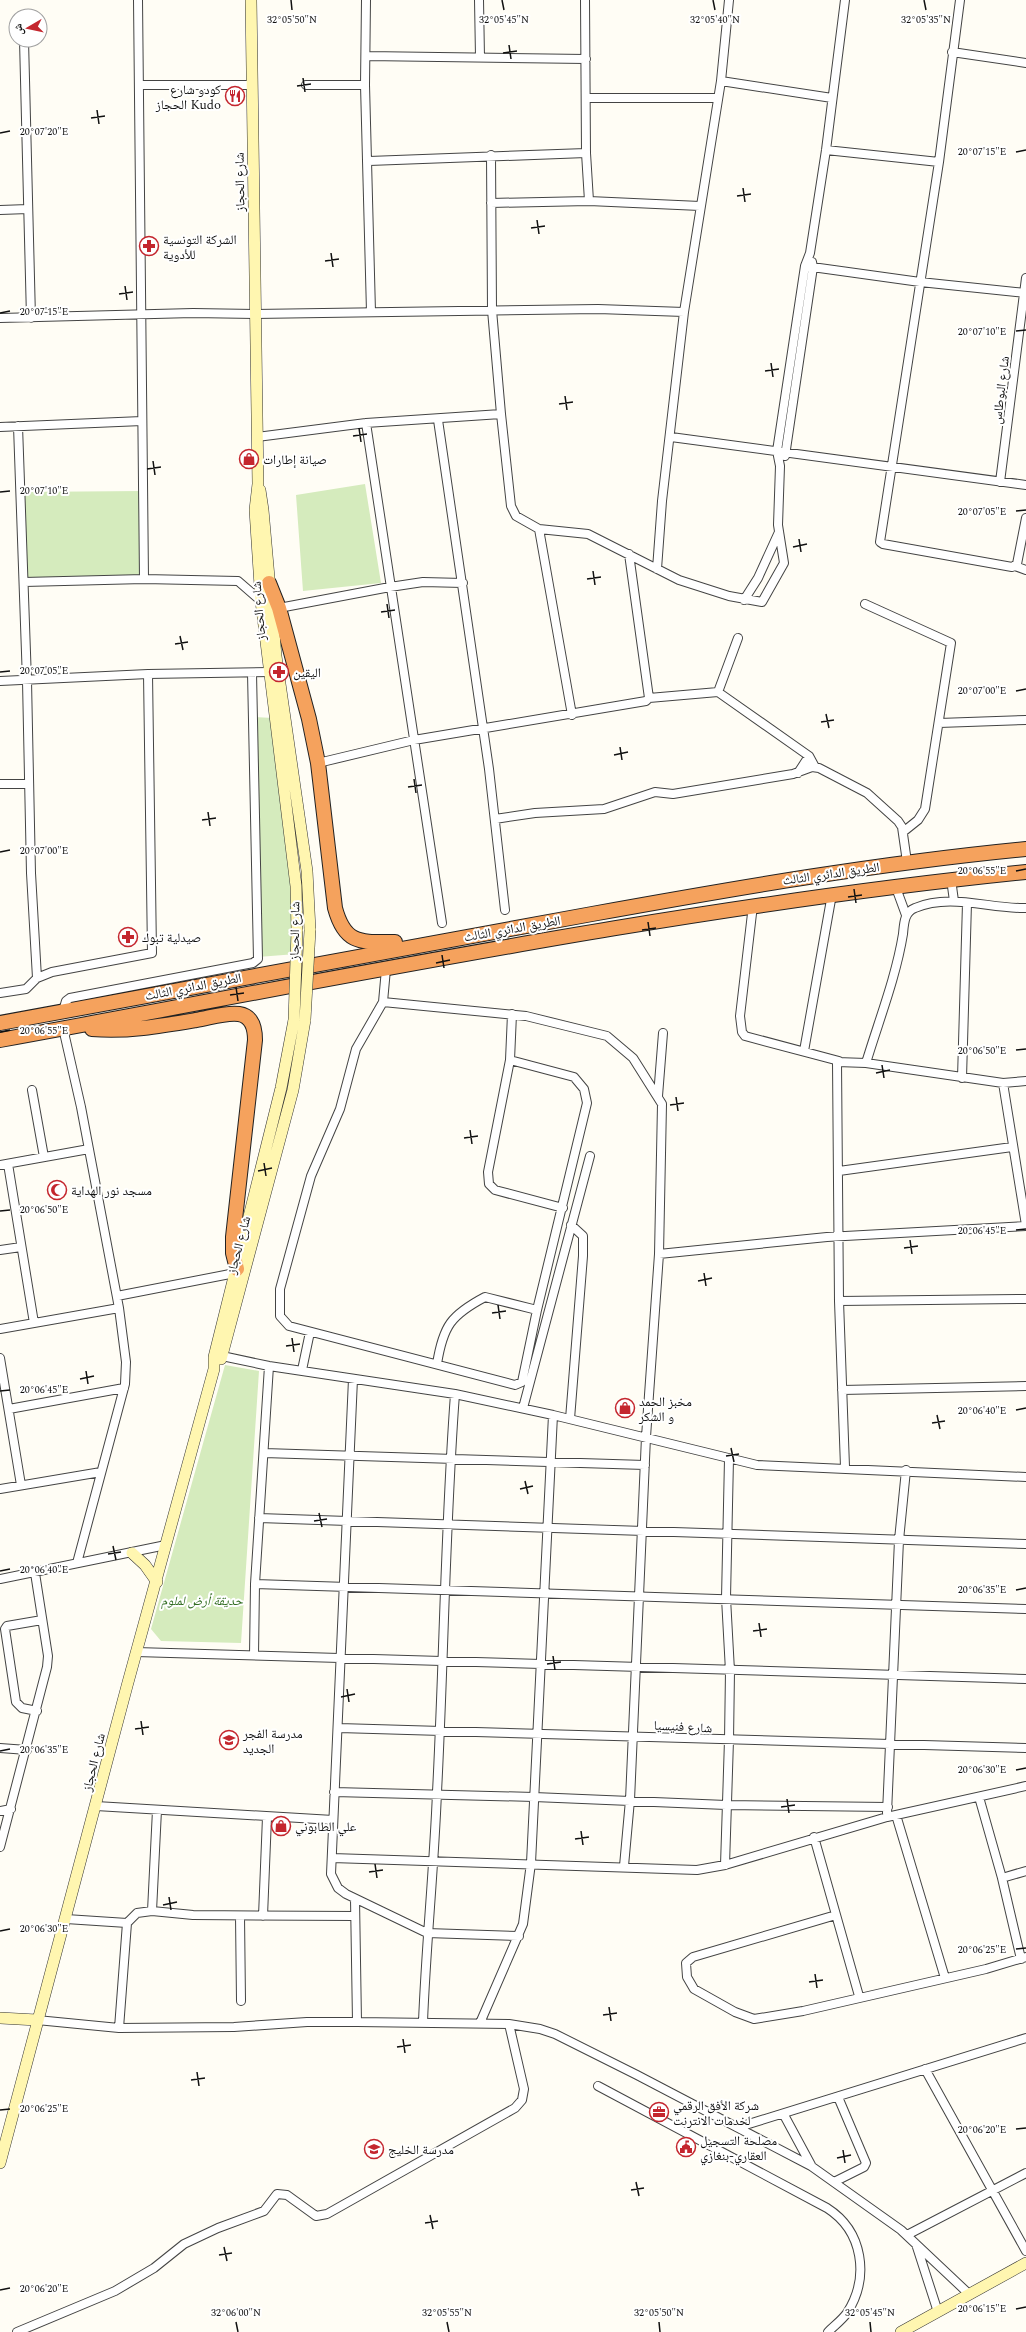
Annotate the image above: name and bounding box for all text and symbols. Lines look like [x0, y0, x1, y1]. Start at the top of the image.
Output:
north arrow [8, 8, 48, 48]
text: 32°05'50"N [267, 12, 317, 28]
text: 32°05'45"N [479, 12, 529, 28]
text: 32°05'40"N [690, 12, 740, 28]
text: 32°05'35"N [901, 12, 951, 28]
text: ش [9, 22, 28, 37]
place label: كودو شارع الحجاز Kudo [155, 80, 222, 115]
restaurant icon: كودو شارع الحجاز Kudo [224, 85, 246, 107]
text: 20°07'20"E [20, 124, 68, 140]
text: 20°07'15"E [958, 144, 1006, 160]
street label: شارع الحجاز [229, 152, 251, 213]
place label: الشركة التونسية للأدوية [163, 230, 237, 265]
pharmacy icon: الشركة التونسية للأدوية [138, 235, 160, 257]
text: 20°07'15"E [20, 304, 68, 320]
text: 20°07'10"E [958, 324, 1006, 340]
street label: شارع البوطاس [987, 355, 1015, 425]
shop icon: صيانة إطارات [238, 448, 260, 470]
place label: صيانة إطارات [263, 450, 327, 470]
text: 20°07'10"E [20, 483, 68, 499]
text: 20°07'05"E [958, 504, 1006, 520]
street label: شارع الحجاز [246, 580, 272, 642]
pharmacy icon: اليقين [268, 661, 290, 683]
text: 20°07'05"E [20, 663, 68, 679]
place label: اليقين [293, 663, 321, 683]
text: 20°07'00"E [958, 683, 1006, 699]
text: 20°07'00"E [20, 843, 68, 859]
street label: الطريق الدائري الثالث [781, 857, 881, 891]
text: 20°06'55"E [958, 863, 1006, 879]
street label: شارع الحجاز [284, 901, 306, 962]
street label: الطريق الدائري الثالث [462, 911, 562, 948]
pharmacy icon: صيدلية تبوك [117, 926, 139, 948]
place label: صيدلية تبوك [142, 928, 201, 948]
street label: الطريق الدائري الثالث [143, 968, 243, 1006]
text: 20°06'55"E [20, 1023, 68, 1039]
text: 20°06'50"E [958, 1043, 1006, 1059]
mosque icon: مسجد نور الهداية [46, 1179, 68, 1201]
place label: مسجد نور الهداية [71, 1181, 152, 1201]
text: 20°06'50"E [20, 1202, 68, 1218]
street label: شارع الحجاز [221, 1214, 256, 1278]
text: 20°06'45"E [958, 1223, 1006, 1239]
text: 20°06'45"E [20, 1382, 68, 1398]
place label: مخبز الحمد و الشكر [638, 1392, 692, 1427]
shop icon: مخبز الحمد و الشكر [614, 1397, 636, 1419]
text: 20°06'40"E [958, 1403, 1006, 1419]
text: 20°06'40"E [20, 1562, 68, 1578]
text: 20°06'35"E [958, 1582, 1006, 1598]
park label: حديقة أرض لملوم [161, 1591, 244, 1611]
street label: شارع فنيسيا [653, 1715, 713, 1739]
place label: مدرسة الفجر الجديد [242, 1724, 303, 1759]
school or university icon: مدرسة الفجر الجديد [218, 1729, 240, 1751]
street label: شارع الحجاز [77, 1731, 111, 1794]
text: 20°06'35"E [20, 1742, 68, 1758]
text: 20°06'30"E [958, 1762, 1006, 1778]
shop icon: علي الطابوني [270, 1815, 292, 1837]
place label: علي الطابوني [295, 1817, 357, 1837]
text: 20°06'30"E [20, 1921, 68, 1937]
text: 20°06'25"E [958, 1942, 1006, 1958]
place label: شركة الأفق الرقمي لخدمات الانترنت [673, 2096, 759, 2131]
text: 20°06'25"E [20, 2101, 68, 2117]
office icon: شركة الأفق الرقمي لخدمات الانترنت [648, 2101, 670, 2123]
text: 20°06'20"E [958, 2122, 1006, 2138]
place label: مصلحة التسجيل العقاري-بنغازي [700, 2131, 777, 2166]
public building icon: مصلحة التسجيل العقاري-بنغازي [675, 2136, 697, 2158]
school or university icon: مدرسة الخليج [363, 2138, 385, 2160]
place label: مدرسة الخليج [388, 2140, 454, 2160]
text: 20°06'20"E [20, 2281, 68, 2297]
text: 20°06'15"E [958, 2301, 1006, 2317]
text: 32°06'00"N [211, 2305, 261, 2321]
text: 32°05'55"N [422, 2305, 472, 2321]
text: 32°05'50"N [634, 2305, 684, 2321]
text: 32°05'45"N [845, 2305, 895, 2321]

